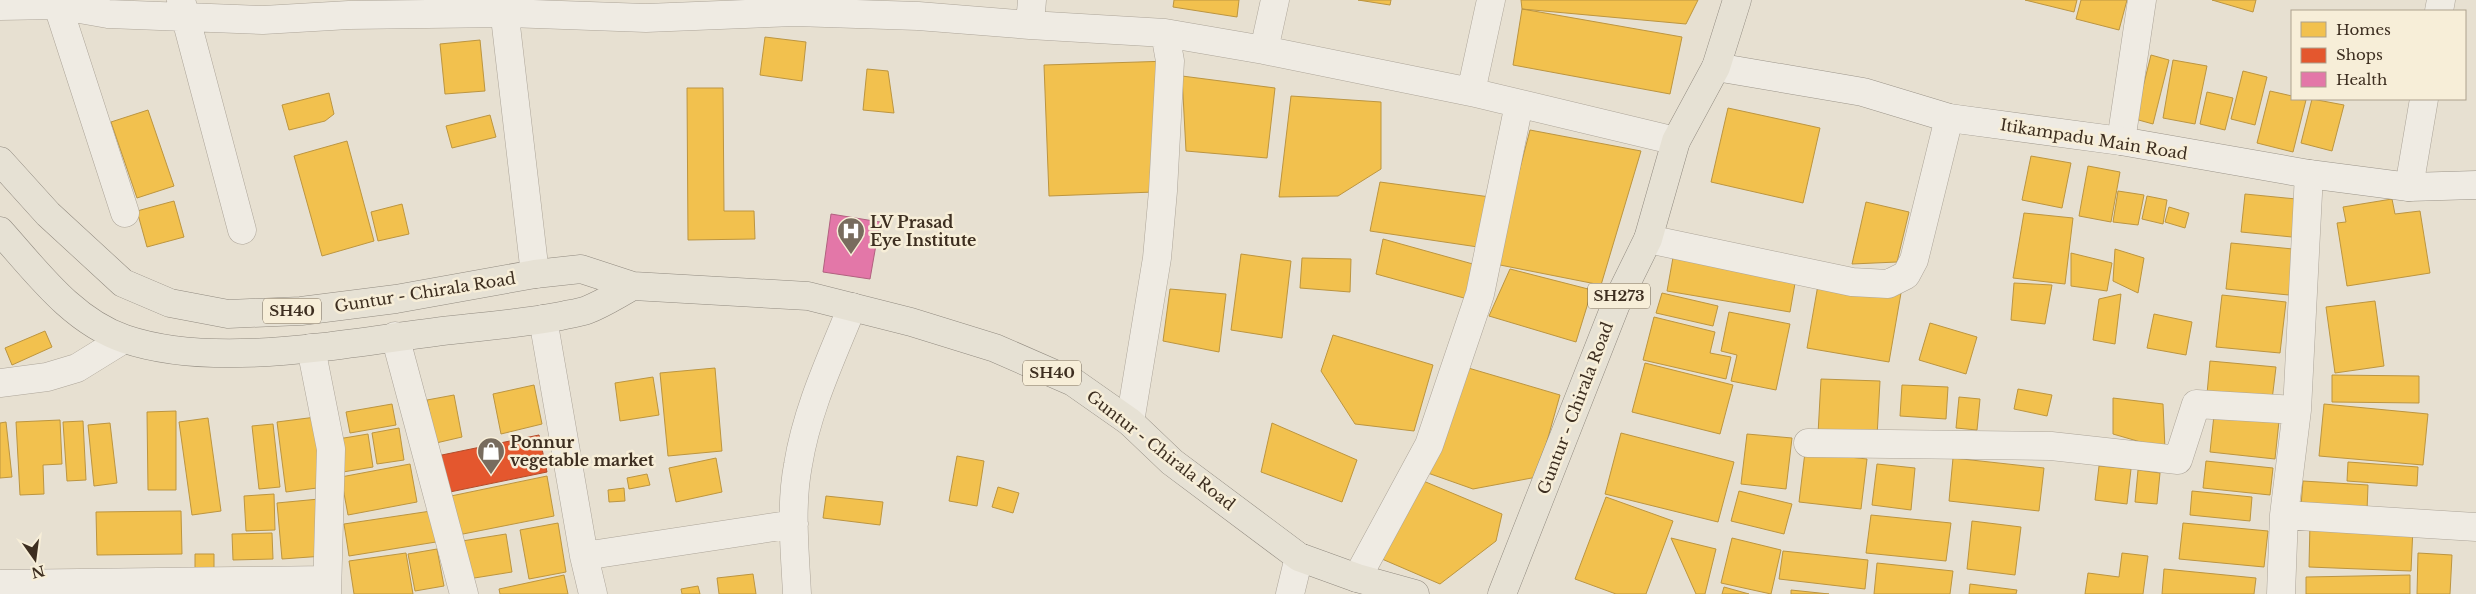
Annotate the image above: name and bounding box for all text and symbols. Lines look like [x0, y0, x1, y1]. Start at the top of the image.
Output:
legend [2291, 10, 2466, 100]
text: Homes [2336, 20, 2391, 39]
text: Shops [2336, 45, 2383, 64]
text: Health [2336, 70, 2387, 89]
street label: Itikampadu Main Road [1999, 114, 2189, 164]
place label: LV Prasad Eye Institute [870, 212, 976, 250]
hospital icon: LV Prasad Eye Institute [836, 216, 866, 255]
street label: Guntur - Chirala Road [333, 268, 517, 316]
road number: SH273 [1588, 284, 1650, 308]
road number: SH40 [263, 298, 321, 324]
street label: Guntur - Chirala Road [1533, 319, 1617, 497]
road number: SH40 [1023, 360, 1081, 386]
street label: Guntur - Chirala Road [1083, 386, 1239, 514]
place label: Ponnur vegetable market [510, 432, 655, 470]
shop icon: Ponnur vegetable market [476, 436, 506, 475]
north arrow [10, 534, 60, 584]
text: N [30, 561, 47, 582]

